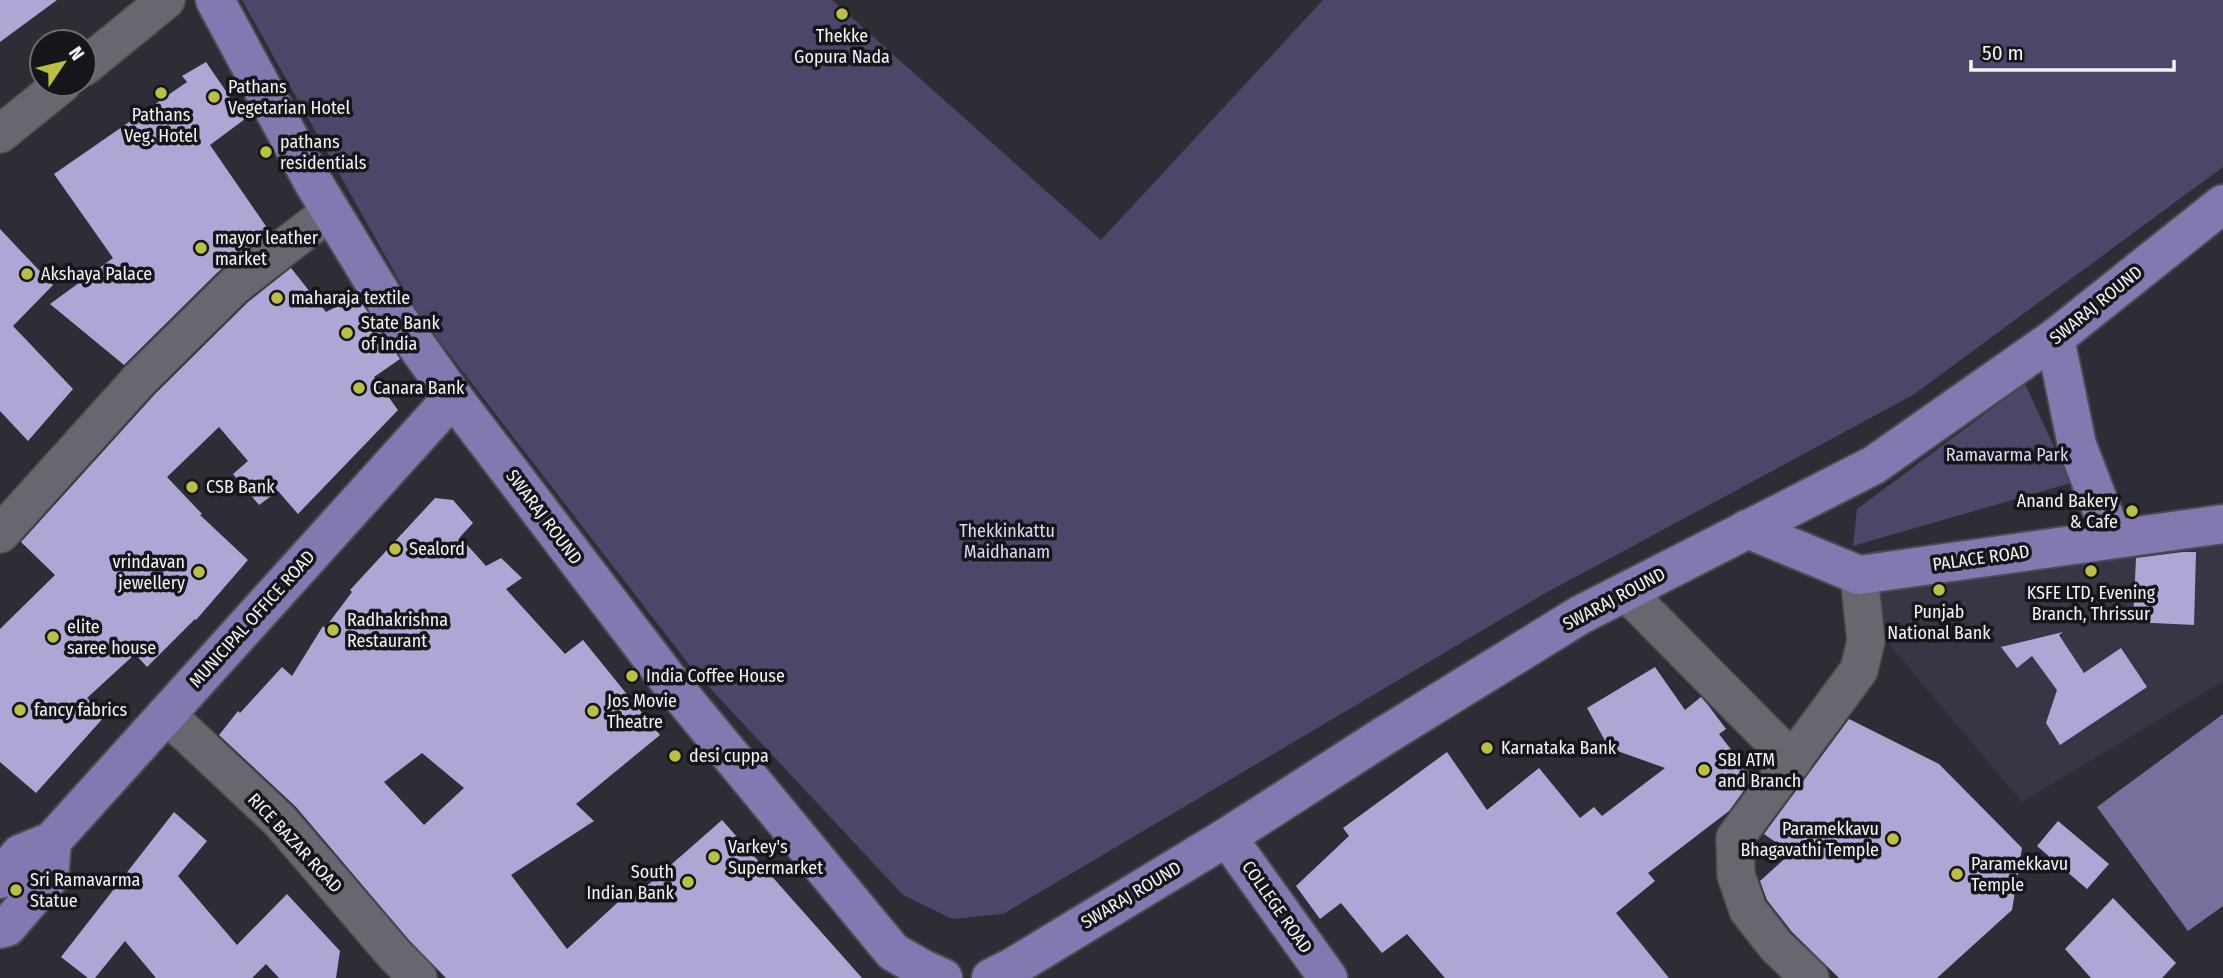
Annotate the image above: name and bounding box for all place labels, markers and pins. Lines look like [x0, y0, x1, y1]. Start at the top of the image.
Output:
marker: Thekke Gopura Nada [834, 6, 850, 22]
place label: Thekke Gopura Nada [794, 25, 890, 68]
place label: Pathans Vegetarian Hotel [228, 76, 350, 119]
marker: Pathans Veg. Hotel [153, 85, 169, 101]
marker: Pathans Vegetarian Hotel [206, 89, 222, 105]
place label: Pathans Veg. Hotel [124, 104, 198, 147]
place label: pathans residentials [280, 131, 367, 174]
marker: pathans residentials [258, 144, 274, 160]
place label: mayor leather market [215, 227, 319, 270]
marker: mayor leather market [193, 240, 209, 256]
place label: Akshaya Palace [41, 263, 152, 285]
marker: Akshaya Palace [19, 266, 35, 282]
place label: maharaja textile [291, 287, 410, 309]
marker: maharaja textile [269, 290, 285, 306]
place label: State Bank of India [361, 312, 440, 355]
marker: State Bank of India [339, 325, 355, 341]
place label: Canara Bank [373, 377, 465, 399]
marker: Canara Bank [351, 380, 367, 396]
place label: CSB Bank [206, 476, 275, 498]
marker: CSB Bank [184, 479, 200, 495]
place label: Anand Bakery & Cafe [2017, 490, 2118, 533]
marker: Anand Bakery & Cafe [2124, 503, 2140, 519]
place label: Sealord [409, 538, 465, 560]
marker: Sealord [387, 541, 403, 557]
place label: vrindavan jewellery [112, 551, 185, 594]
marker: KSFE LTD, Evening Branch, Thrissur [2083, 563, 2099, 579]
marker: vrindavan jewellery [191, 564, 207, 580]
marker: Punjab National Bank [1931, 582, 1947, 598]
place label: KSFE LTD, Evening Branch, Thrissur [2027, 582, 2156, 625]
place label: Punjab National Bank [1887, 601, 1991, 644]
place label: Radhakrishna Restaurant [347, 609, 448, 652]
place label: elite saree house [67, 616, 156, 659]
marker: Radhakrishna Restaurant [325, 622, 341, 638]
marker: elite saree house [45, 629, 61, 645]
place label: India Coffee House [646, 665, 785, 687]
marker: India Coffee House [624, 668, 640, 684]
place label: Jos Movie Theatre [607, 690, 677, 733]
place label: fancy fabrics [34, 699, 127, 721]
marker: fancy fabrics [12, 702, 28, 718]
marker: Jos Movie Theatre [585, 703, 601, 719]
place label: Karnataka Bank [1501, 737, 1617, 759]
marker: Karnataka Bank [1479, 740, 1495, 756]
place label: desi cuppa [689, 745, 769, 767]
marker: desi cuppa [667, 748, 683, 764]
place label: SBI ATM and Branch [1718, 749, 1801, 792]
marker: SBI ATM and Branch [1696, 762, 1712, 778]
place label: Paramekkavu Bhagavathi Temple [1740, 818, 1879, 861]
marker: Paramekkavu Bhagavathi Temple [1885, 831, 1901, 847]
place label: Varkey's Supermarket [728, 836, 823, 879]
marker: Varkey's Supermarket [706, 849, 722, 865]
place label: Paramekkavu Temple [1971, 853, 2068, 896]
place label: South Indian Bank [587, 861, 675, 904]
marker: Paramekkavu Temple [1949, 866, 1965, 882]
place label: Sri Ramavarma Statue [30, 869, 141, 912]
marker: South Indian Bank [680, 874, 696, 890]
marker: Sri Ramavarma Statue [8, 882, 24, 898]

